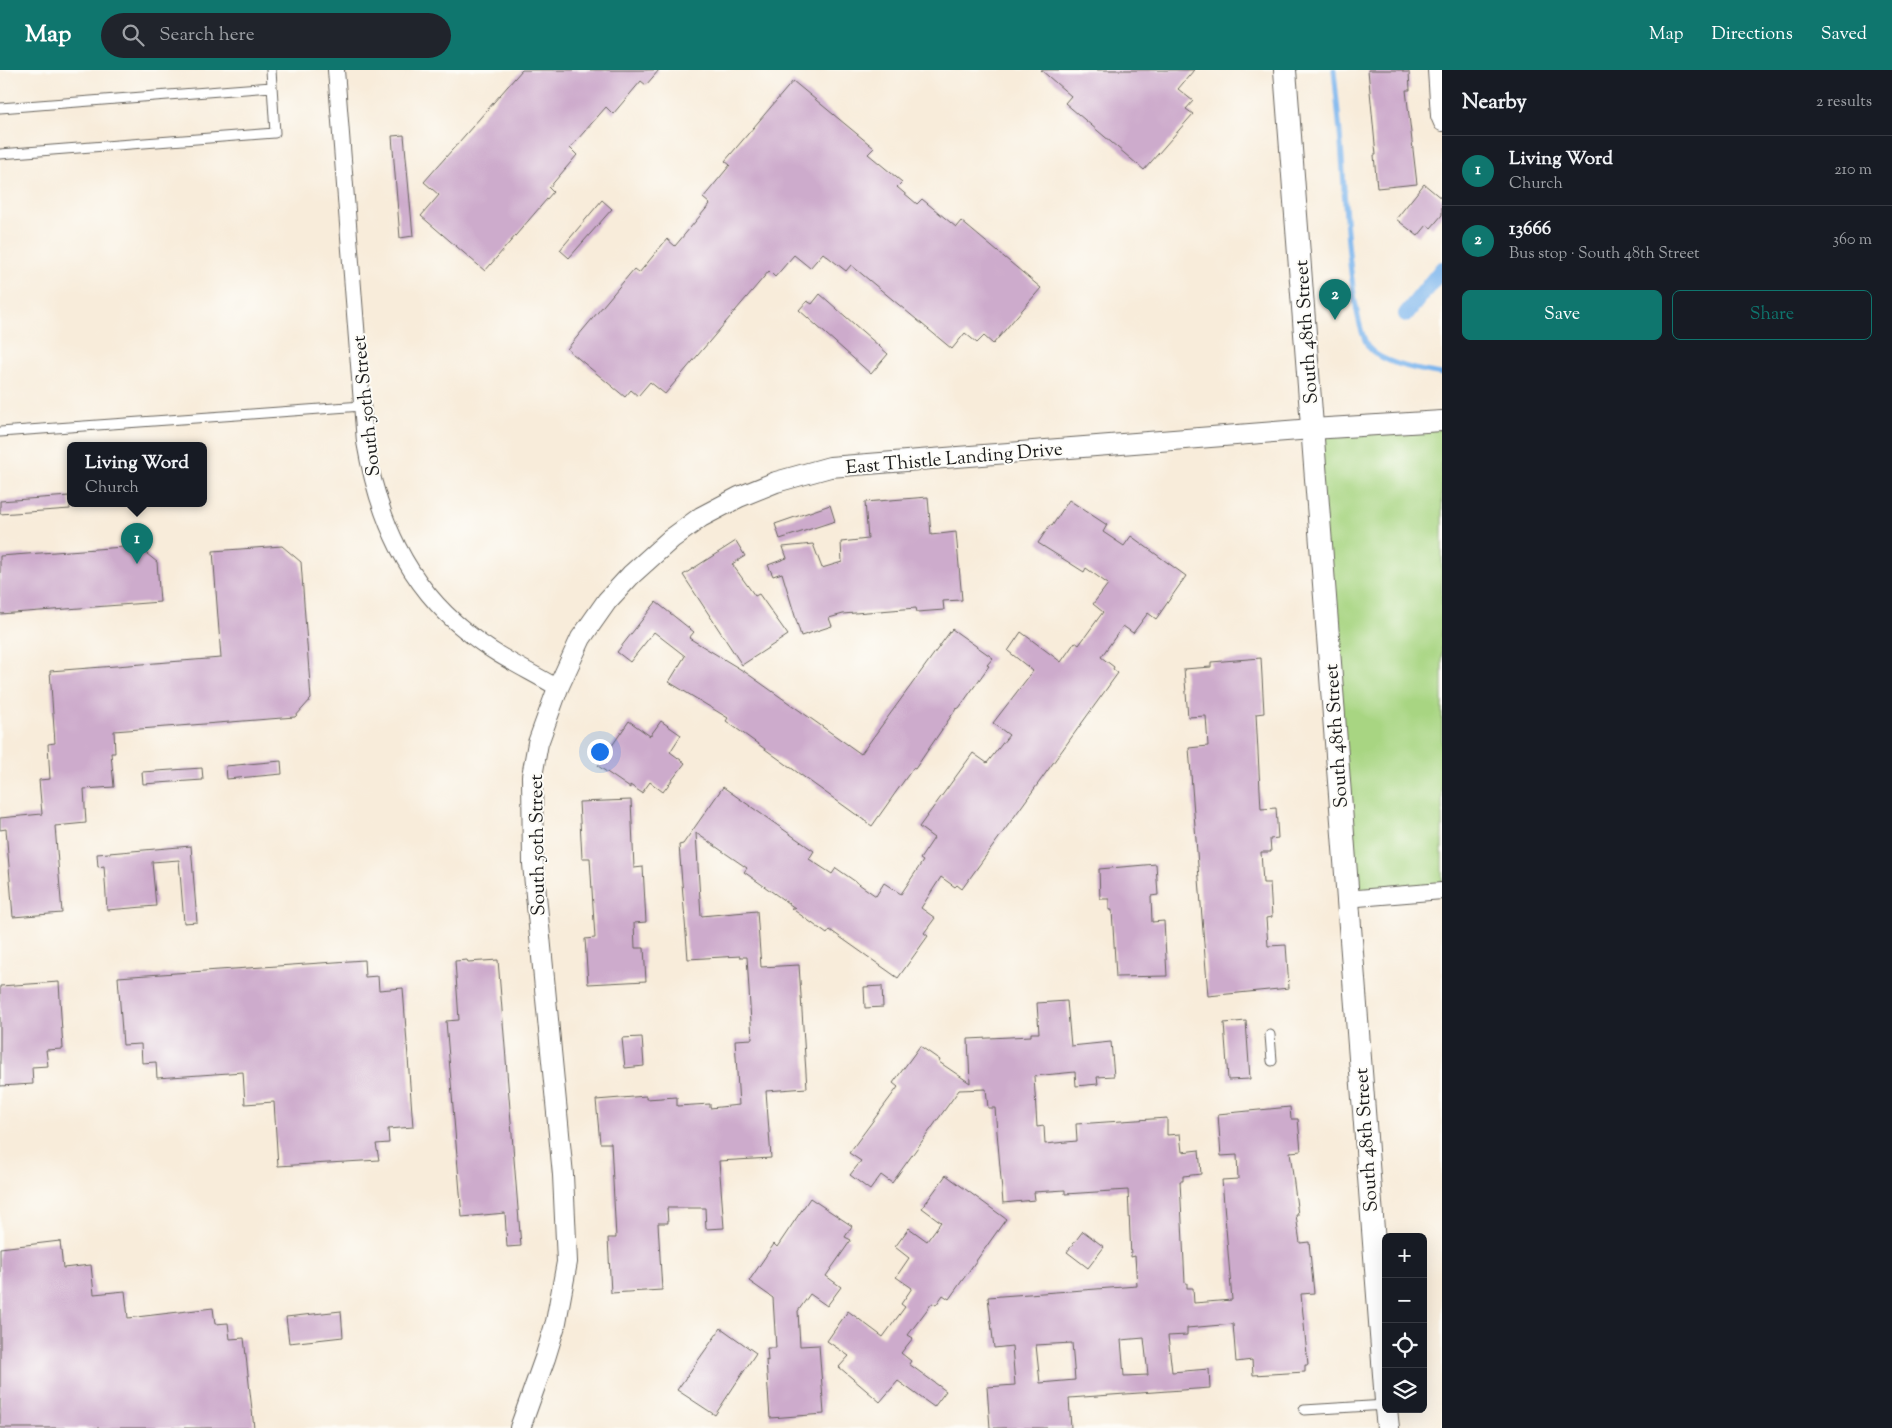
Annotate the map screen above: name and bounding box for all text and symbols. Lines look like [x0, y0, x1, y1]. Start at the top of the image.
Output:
search box [101, 13, 451, 58]
text: Map [25, 18, 71, 52]
icon: search [119, 21, 147, 49]
text: Search here [159, 22, 255, 49]
text: Map [1649, 22, 1684, 48]
text: Directions [1712, 22, 1793, 48]
text: Saved [1821, 22, 1867, 48]
text: Nearby [1462, 88, 1527, 118]
text: 2 results [1816, 91, 1872, 114]
text: Living Word [1509, 146, 1613, 173]
text: 1 [1475, 159, 1481, 182]
text: 210 m [1834, 159, 1872, 182]
text: Church [1509, 173, 1563, 196]
text: 13666 [1509, 216, 1551, 243]
text: 2 [1474, 229, 1482, 252]
text: 360 m [1833, 229, 1872, 252]
text: Bus stop · South 48th Street [1509, 243, 1700, 266]
street label: South 48th Street [1289, 258, 1326, 405]
pin: 2 [1319, 279, 1351, 320]
button: Save [1462, 290, 1662, 340]
button: Share [1672, 290, 1872, 340]
street label: South 50th Street [347, 333, 388, 478]
street label: East Thistle Landing Drive [845, 437, 1064, 482]
popup [67, 442, 207, 507]
text: Living Word [85, 450, 189, 477]
text: Church [85, 477, 139, 500]
pin: 1 [121, 523, 153, 564]
street label: South 48th Street [1319, 662, 1356, 809]
your location [587, 739, 613, 765]
street label: South 50th Street [524, 773, 553, 916]
street label: South 48th Street [1349, 1066, 1386, 1213]
map controls [1382, 1233, 1427, 1413]
button: + [1382, 1233, 1427, 1278]
button: − [1382, 1278, 1427, 1323]
button: locate [1382, 1323, 1427, 1368]
button: layers [1382, 1368, 1427, 1413]

